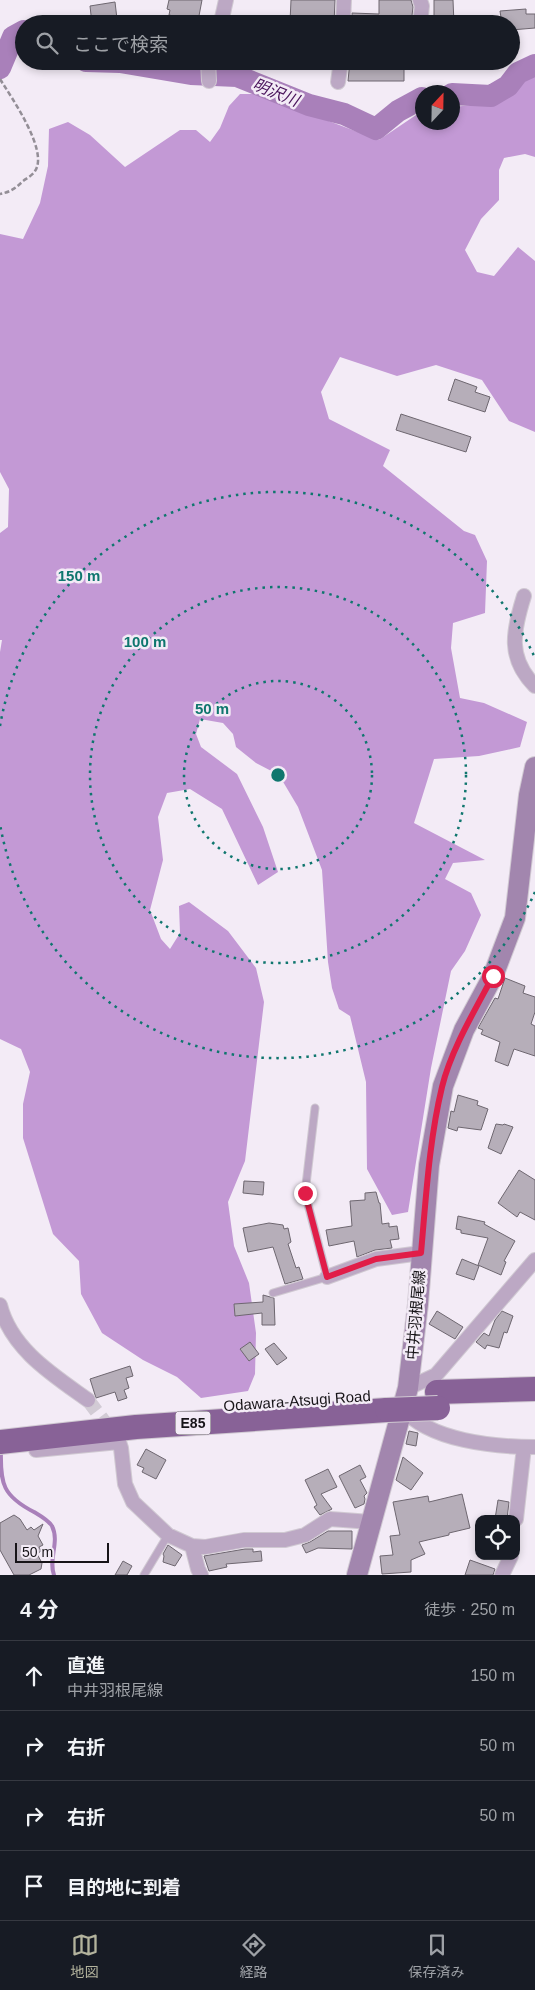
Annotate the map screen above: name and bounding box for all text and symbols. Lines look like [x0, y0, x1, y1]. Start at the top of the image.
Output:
search box [15, 15, 520, 70]
icon: search [33, 29, 61, 57]
text: ここで検索 [73, 34, 168, 55]
water label: 明沢川 [250, 76, 303, 110]
north arrow [415, 85, 460, 130]
text: 150 m [58, 567, 100, 584]
text: 100 m [124, 633, 166, 650]
text: 50 m [195, 700, 229, 717]
centre of rings [269, 766, 287, 784]
route start [482, 965, 505, 988]
route end [294, 1182, 317, 1205]
street label: 中井羽根尾線 [403, 1269, 428, 1361]
street label: Odawara-Atsugi Road [223, 1387, 371, 1414]
road number: E85 [176, 1412, 210, 1435]
map controls [475, 1515, 520, 1560]
button: locate [475, 1515, 520, 1560]
scale bar [15, 1540, 109, 1563]
text: 50 m [22, 1544, 53, 1560]
text: 4 分 [20, 1598, 59, 1621]
text: 徒歩 · 250 m [424, 1601, 515, 1618]
text: 直進 [67, 1655, 105, 1676]
icon: ahead [20, 1662, 48, 1690]
text: 150 m [471, 1667, 515, 1684]
text: 中井羽根尾線 [67, 1682, 163, 1699]
icon: right [20, 1732, 48, 1760]
text: 右折 [67, 1737, 105, 1758]
text: 50 m [479, 1737, 515, 1754]
icon: right [20, 1802, 48, 1830]
text: 右折 [67, 1807, 105, 1828]
text: 50 m [479, 1807, 515, 1824]
icon: arrive [20, 1872, 48, 1900]
text: 目的地に到着 [67, 1877, 181, 1898]
tab: 地図 [71, 1931, 99, 1981]
tab: 経路 [240, 1931, 268, 1981]
tab: 保存済み [409, 1931, 465, 1981]

